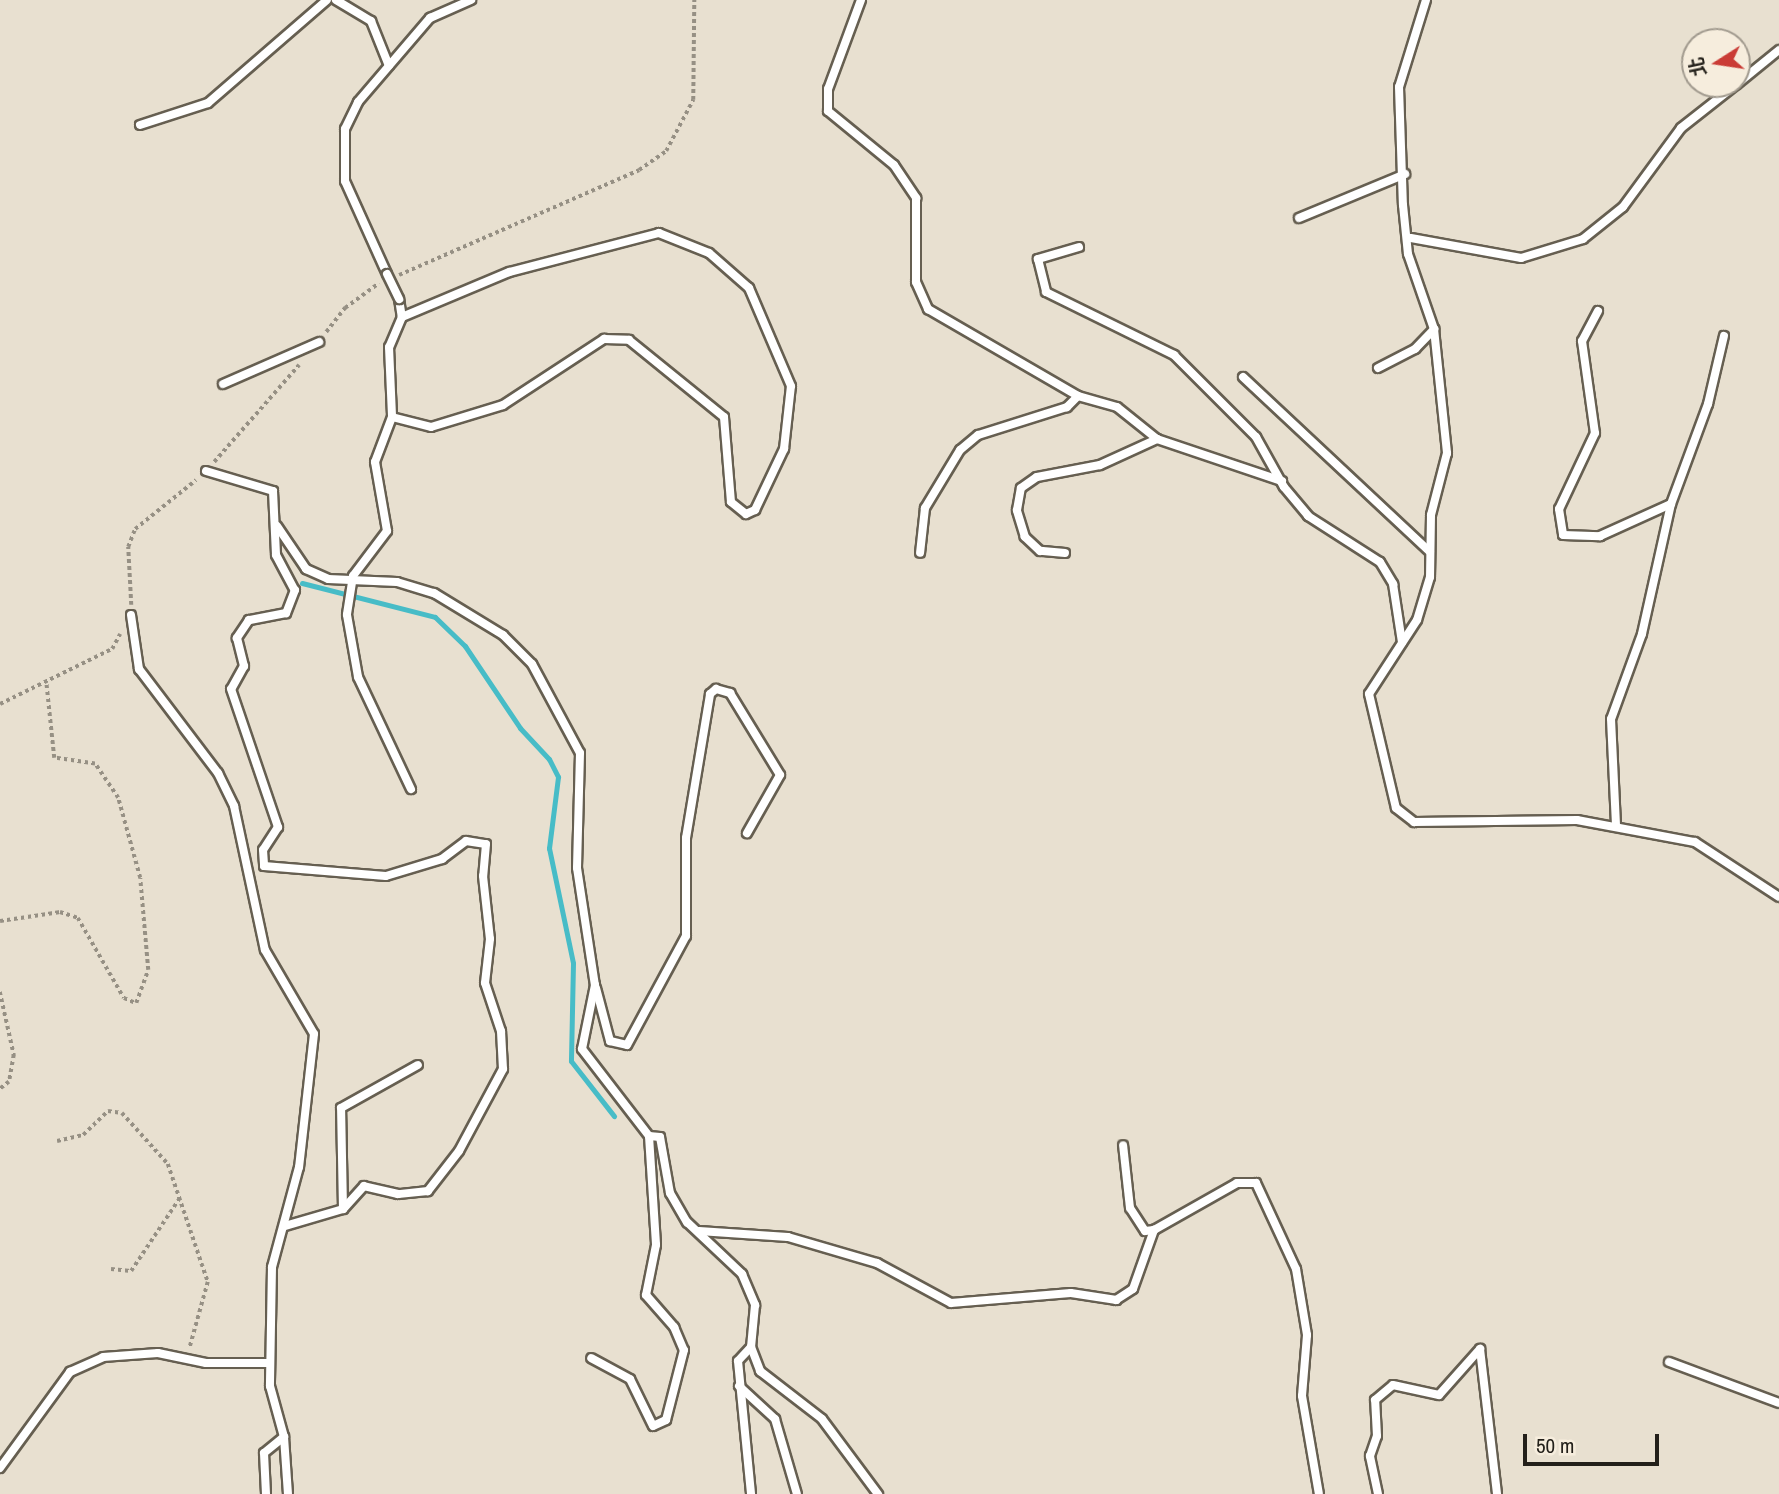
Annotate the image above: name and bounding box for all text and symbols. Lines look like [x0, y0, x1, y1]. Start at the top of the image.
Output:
north arrow [1681, 28, 1751, 98]
text: 北 [1683, 55, 1712, 79]
scale bar [1527, 1420, 1664, 1464]
text: 50 m [1536, 1431, 1574, 1460]

